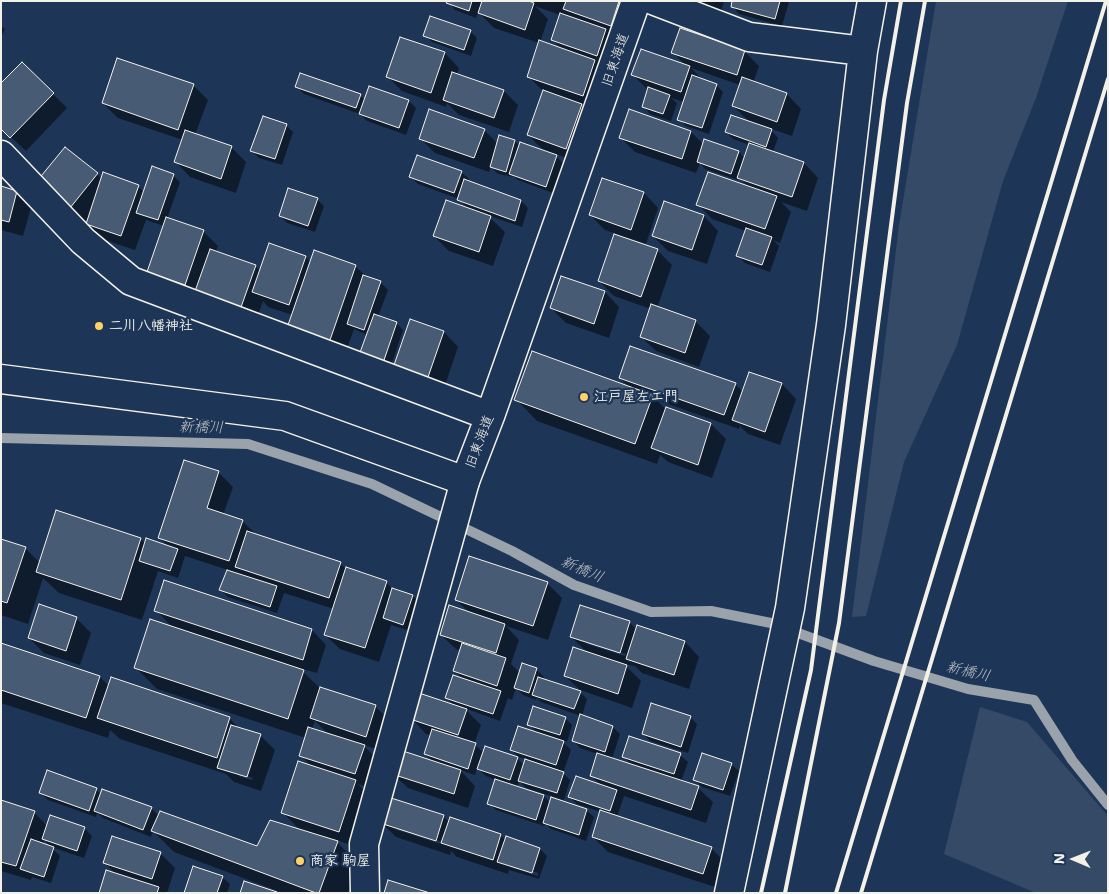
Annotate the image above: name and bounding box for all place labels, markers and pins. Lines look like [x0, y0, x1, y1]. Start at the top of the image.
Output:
place label: 二川八幡神社 [109, 318, 193, 334]
marker: 二川八幡神社 [93, 320, 105, 332]
place label: 江戸屋左エ門 [594, 389, 678, 405]
marker: 江戸屋左エ門 [578, 391, 590, 403]
place label: 商家 駒屋 [310, 853, 371, 869]
marker: 商家 駒屋 [294, 855, 306, 867]

